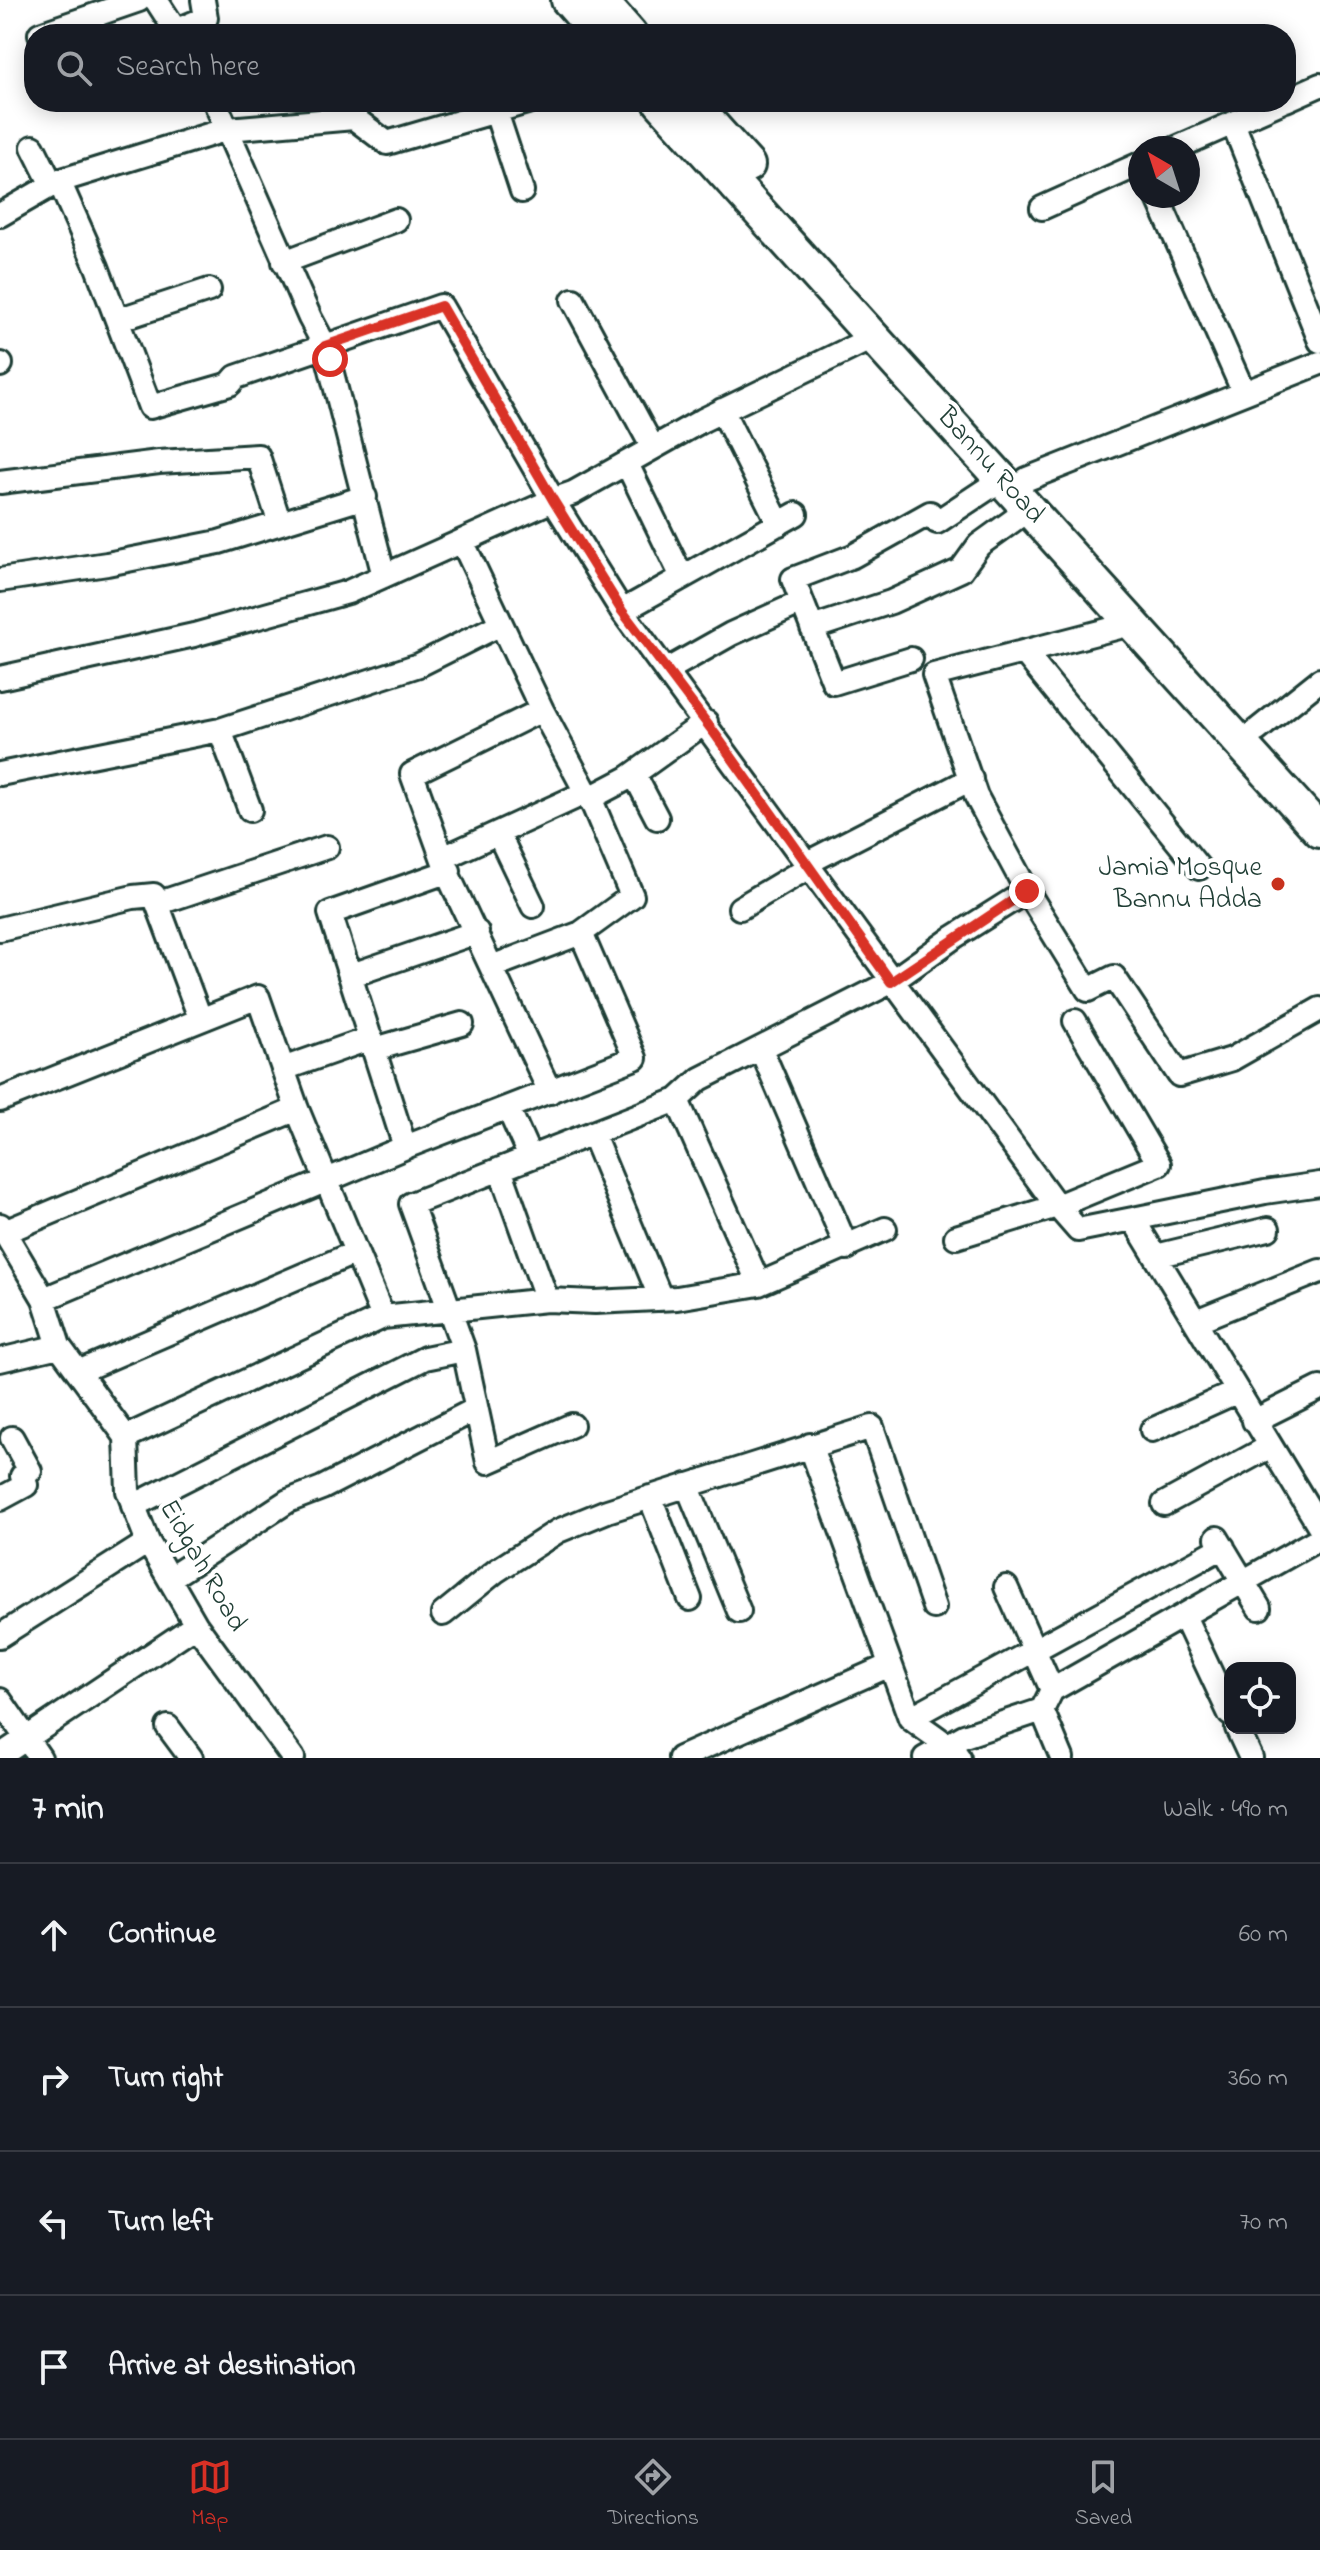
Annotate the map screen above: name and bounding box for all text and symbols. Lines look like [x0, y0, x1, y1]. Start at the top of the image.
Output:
search box [24, 24, 1296, 112]
icon: search [52, 46, 96, 90]
text: Search here [116, 46, 260, 90]
north arrow [1128, 136, 1200, 208]
route start [312, 341, 348, 377]
street label: Bannu Road [925, 398, 1054, 534]
place label: Jamia Mosque Bannu Adda [1098, 848, 1262, 921]
route end [1009, 873, 1045, 909]
marker: Jamia Mosque Bannu Adda [1269, 875, 1287, 893]
street label: Eidgah Road [148, 1492, 257, 1640]
map controls [1224, 1662, 1296, 1734]
button: locate [1224, 1662, 1296, 1734]
text: 7 min [32, 1785, 104, 1835]
text: Walk · 490 m [1163, 1791, 1288, 1829]
icon: ahead [32, 1913, 76, 1957]
text: Continue [108, 1913, 216, 1957]
text: 60 m [1239, 1916, 1288, 1954]
icon: right [32, 2057, 76, 2101]
text: Turn right [108, 2057, 223, 2101]
text: 360 m [1228, 2060, 1288, 2098]
icon: left [32, 2201, 76, 2245]
text: Turn left [108, 2201, 213, 2245]
text: 70 m [1239, 2204, 1288, 2242]
icon: arrive [32, 2345, 76, 2389]
text: Arrive at destination [108, 2345, 356, 2389]
tab: Map [188, 2455, 232, 2535]
tab: Directions [608, 2455, 699, 2535]
tab: Saved [1075, 2455, 1132, 2535]

